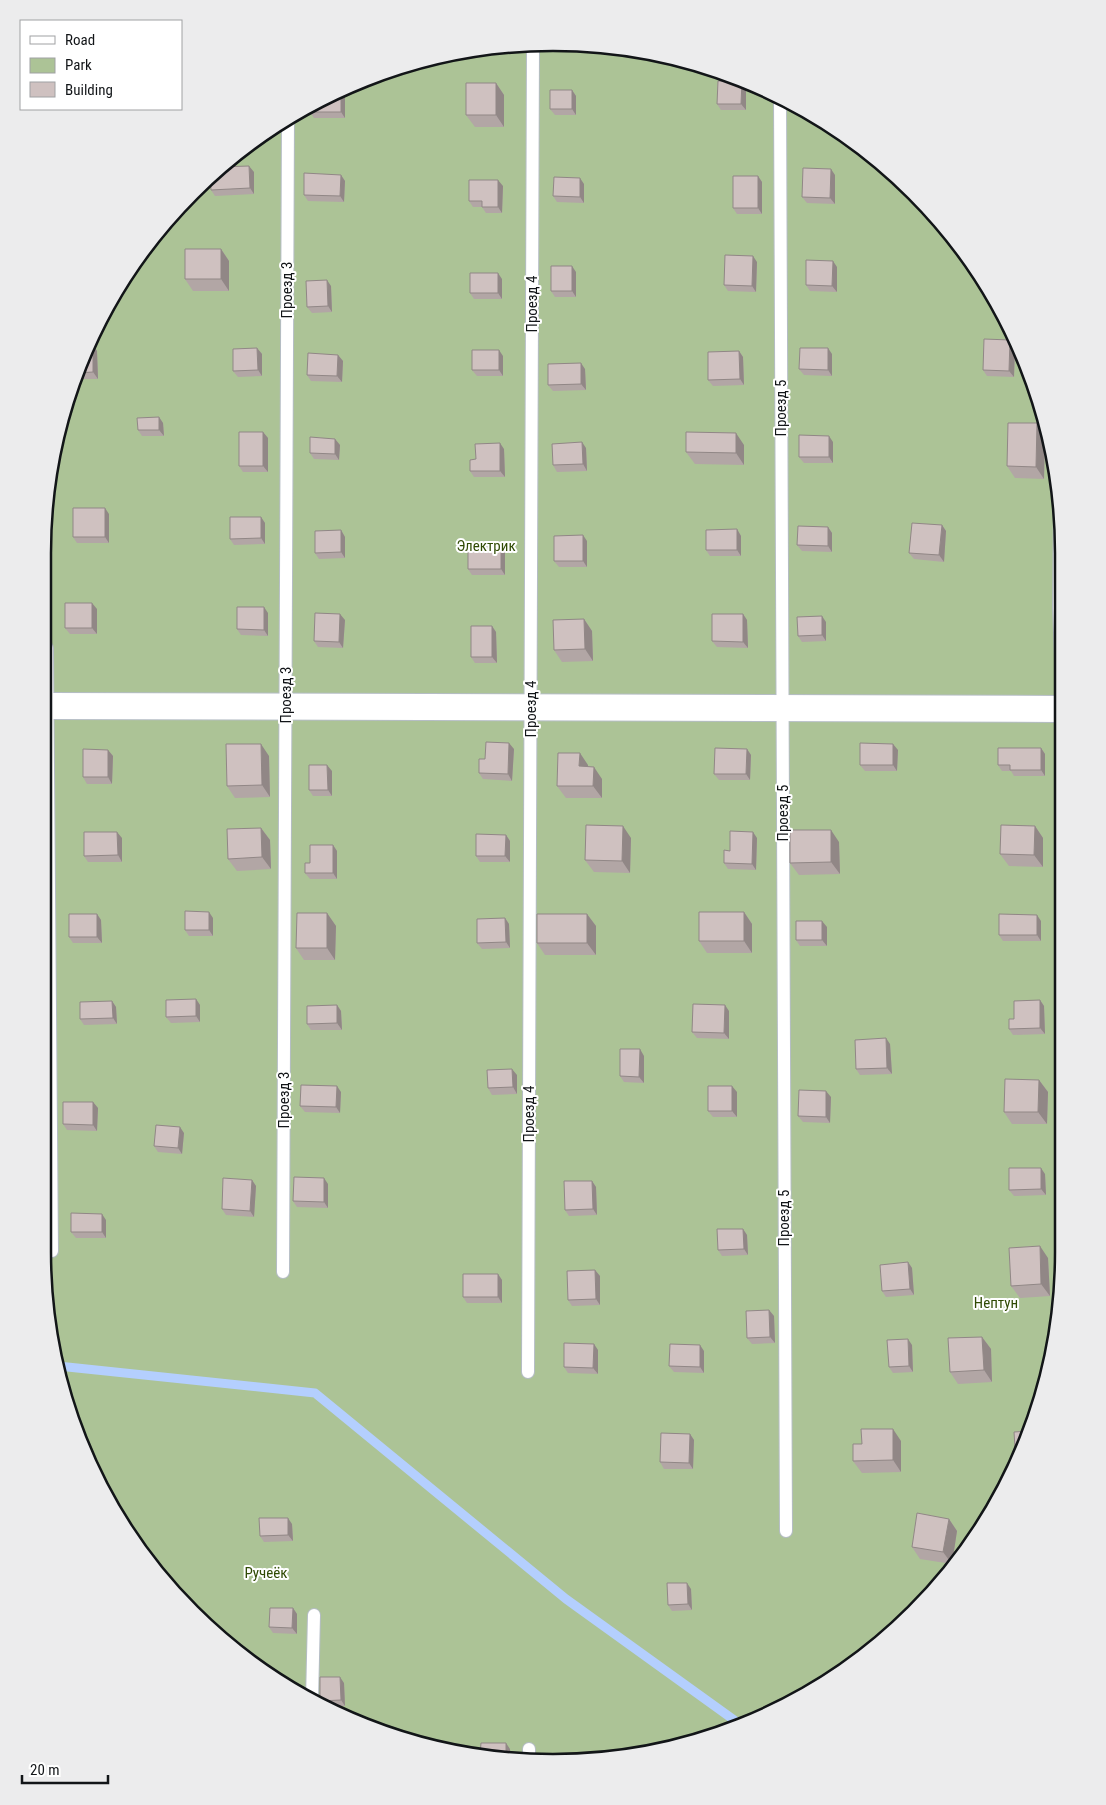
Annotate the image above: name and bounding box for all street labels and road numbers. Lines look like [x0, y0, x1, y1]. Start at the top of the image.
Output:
street label: Проезд 3 [278, 262, 296, 318]
street label: Проезд 4 [523, 276, 541, 332]
street label: Проезд 5 [772, 380, 790, 436]
street label: Проезд 3 [277, 667, 295, 723]
street label: Проезд 4 [522, 681, 540, 737]
street label: Проезд 5 [774, 785, 792, 841]
street label: Проезд 3 [275, 1072, 293, 1128]
street label: Проезд 4 [520, 1086, 538, 1142]
street label: Проезд 5 [775, 1190, 793, 1246]

